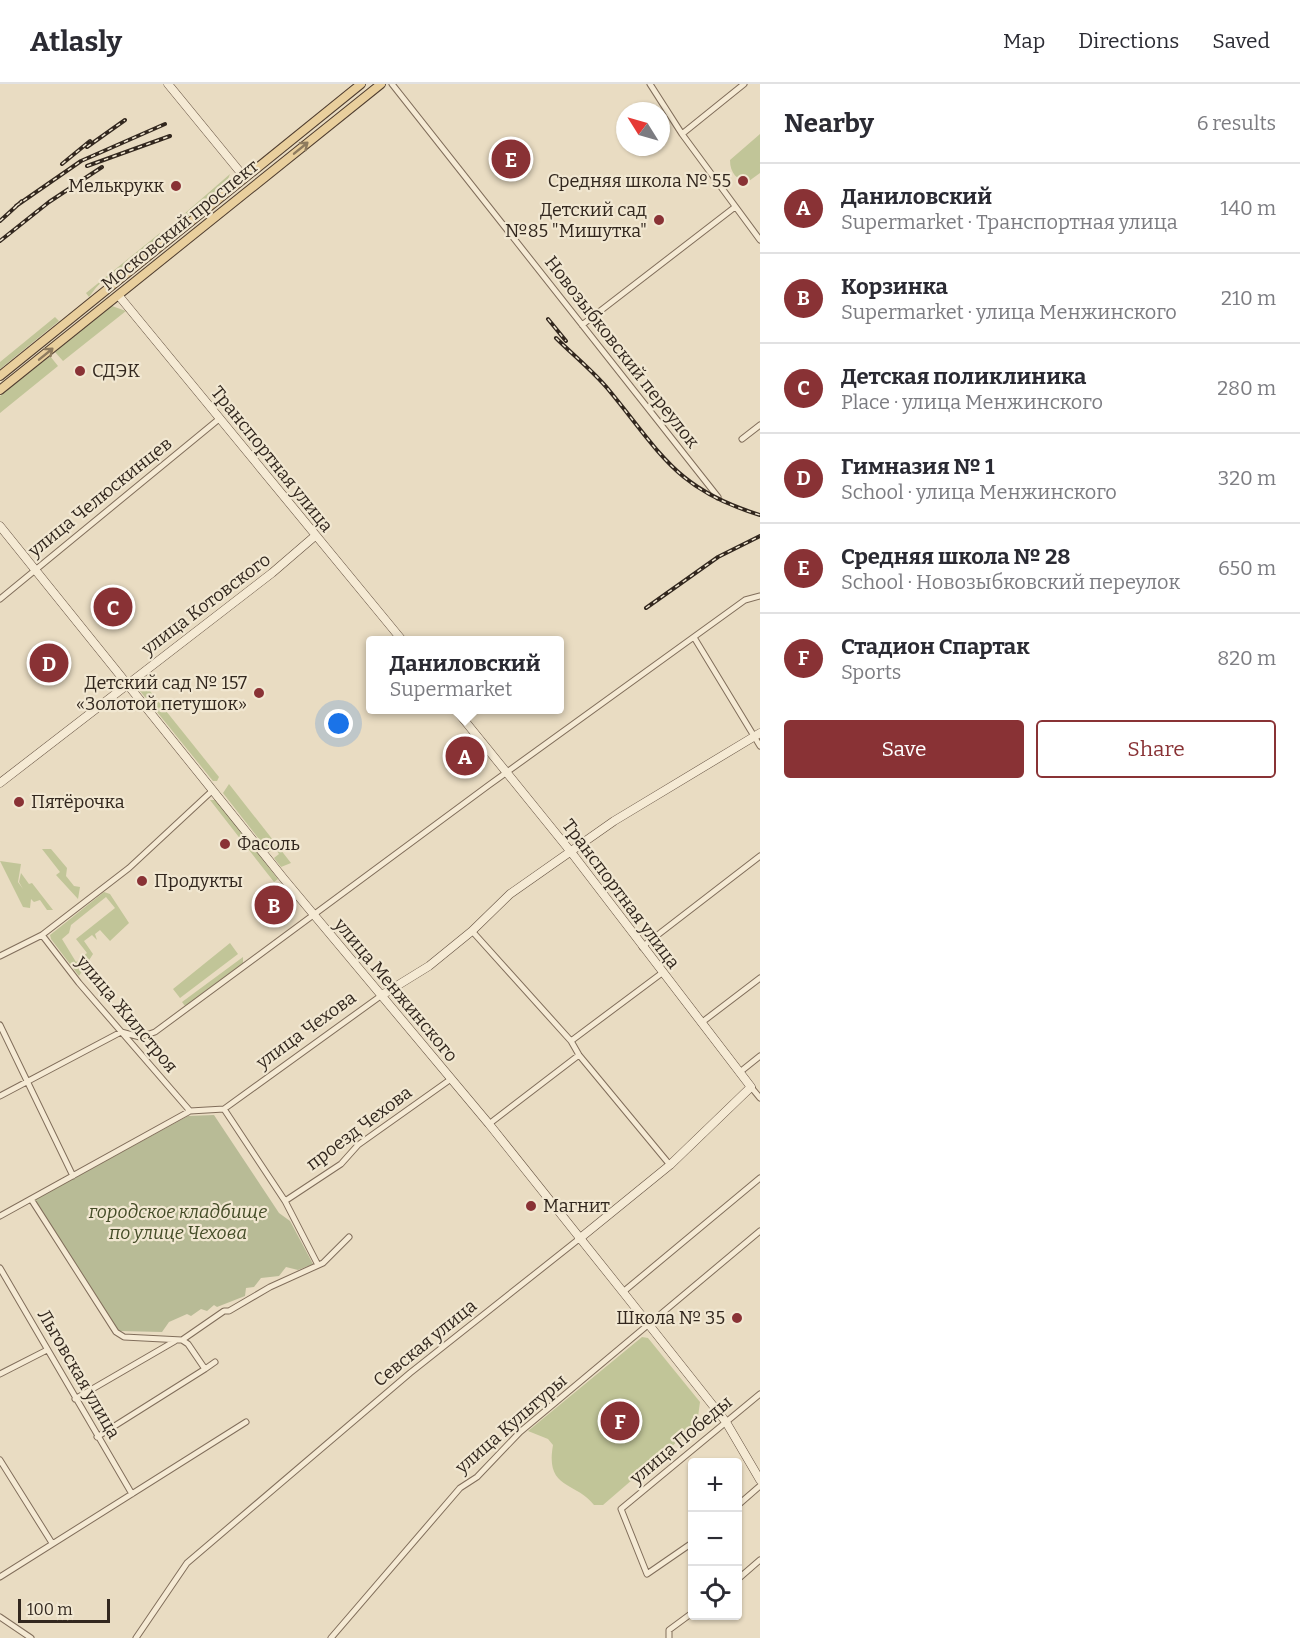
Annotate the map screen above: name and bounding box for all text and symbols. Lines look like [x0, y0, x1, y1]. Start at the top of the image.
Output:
text: Atlasly [30, 25, 122, 58]
text: Map [1003, 28, 1045, 54]
text: Directions [1078, 28, 1179, 54]
text: Saved [1212, 28, 1270, 54]
north arrow [616, 102, 670, 156]
text: Nearby [784, 108, 874, 139]
text: 6 results [1197, 111, 1276, 135]
pin: E [492, 136, 530, 182]
one-way arrow [293, 141, 309, 154]
street label: Московский проспект [97, 155, 263, 295]
place label: Средняя школа № 55 [548, 170, 731, 192]
marker: Средняя школа № 55 [736, 174, 750, 188]
place label: Мелькрукк [68, 175, 164, 197]
marker: Мелькрукк [169, 179, 183, 193]
text: Даниловский [841, 183, 992, 210]
text: A [796, 196, 811, 220]
text: 140 m [1220, 196, 1276, 220]
place label: Детский сад №85 "Мишутка" [505, 199, 647, 242]
text: Supermarket · Транспортная улица [841, 210, 1178, 234]
marker: Детский сад №85 "Мишутка" [652, 213, 666, 227]
street label: Новозыбковский переулок [540, 252, 704, 453]
text: Корзинка [841, 273, 948, 300]
text: B [797, 286, 810, 310]
text: 210 m [1221, 286, 1276, 310]
text: Supermarket · улица Менжинского [841, 300, 1177, 324]
one-way arrow [37, 347, 53, 360]
place label: СДЭК [92, 360, 140, 382]
text: Детская поликлиника [841, 363, 1086, 390]
marker: СДЭК [73, 364, 87, 378]
text: C [797, 376, 810, 400]
text: 280 m [1217, 376, 1276, 400]
street label: Транспортная улица [206, 382, 338, 537]
text: Place · улица Менжинского [841, 390, 1103, 414]
street label: улица Челюскинцев [23, 432, 176, 562]
text: Гимназия № 1 [841, 453, 994, 480]
text: D [796, 466, 811, 490]
text: 320 m [1218, 466, 1276, 490]
text: School · улица Менжинского [841, 480, 1117, 504]
text: Средняя школа № 28 [841, 543, 1071, 570]
street label: улица Котовского [136, 548, 275, 660]
text: E [797, 556, 810, 580]
text: 650 m [1218, 556, 1276, 580]
text: School · Новозыбковский переулок [841, 570, 1180, 594]
pin: C [94, 584, 132, 630]
text: Стадион Спартак [841, 633, 1030, 660]
popup [366, 636, 564, 714]
pin: D [29, 640, 68, 686]
text: F [798, 646, 809, 670]
text: 820 m [1217, 646, 1276, 670]
text: Даниловский [389, 650, 541, 677]
text: Sports [841, 660, 901, 684]
place label: Детский сад № 157 «Золотой петушок» [76, 672, 247, 715]
text: Supermarket [389, 677, 512, 701]
marker: Детский сад № 157 «Золотой петушок» [252, 686, 266, 700]
your location [324, 709, 353, 738]
button: Save [784, 720, 1024, 778]
button: Share [1036, 720, 1276, 778]
pin: A [446, 734, 484, 778]
place label: Пятёрочка [31, 791, 125, 813]
marker: Пятёрочка [12, 795, 26, 809]
street label: Транспортная улица [558, 815, 684, 973]
place label: Фасоль [237, 833, 300, 855]
marker: Фасоль [218, 837, 232, 851]
place label: Продукты [154, 870, 243, 892]
marker: Продукты [135, 874, 149, 888]
pin: B [254, 882, 294, 928]
street label: улица Менжинского [329, 913, 462, 1066]
street label: улица Жилстроя [71, 950, 182, 1077]
street label: улица Чехова [251, 986, 360, 1074]
street label: проезд Чехова [302, 1081, 416, 1175]
place label: Магнит [543, 1195, 610, 1217]
marker: Магнит [524, 1199, 538, 1213]
park label: городское кладбище по улице Чехова [88, 1201, 267, 1244]
street label: Севская улица [369, 1295, 481, 1391]
street label: Льговская улица [33, 1305, 125, 1443]
place label: Школа № 35 [616, 1307, 725, 1329]
marker: Школа № 35 [730, 1311, 744, 1325]
street label: улица Культуры [450, 1370, 571, 1479]
street label: улица Победы [625, 1391, 736, 1490]
pin: F [600, 1398, 640, 1444]
map controls [688, 1458, 742, 1620]
button: + [688, 1458, 742, 1512]
button: − [688, 1512, 742, 1566]
button: locate [688, 1566, 742, 1620]
scale bar [18, 1596, 110, 1624]
text: 100 m [27, 1600, 72, 1619]

